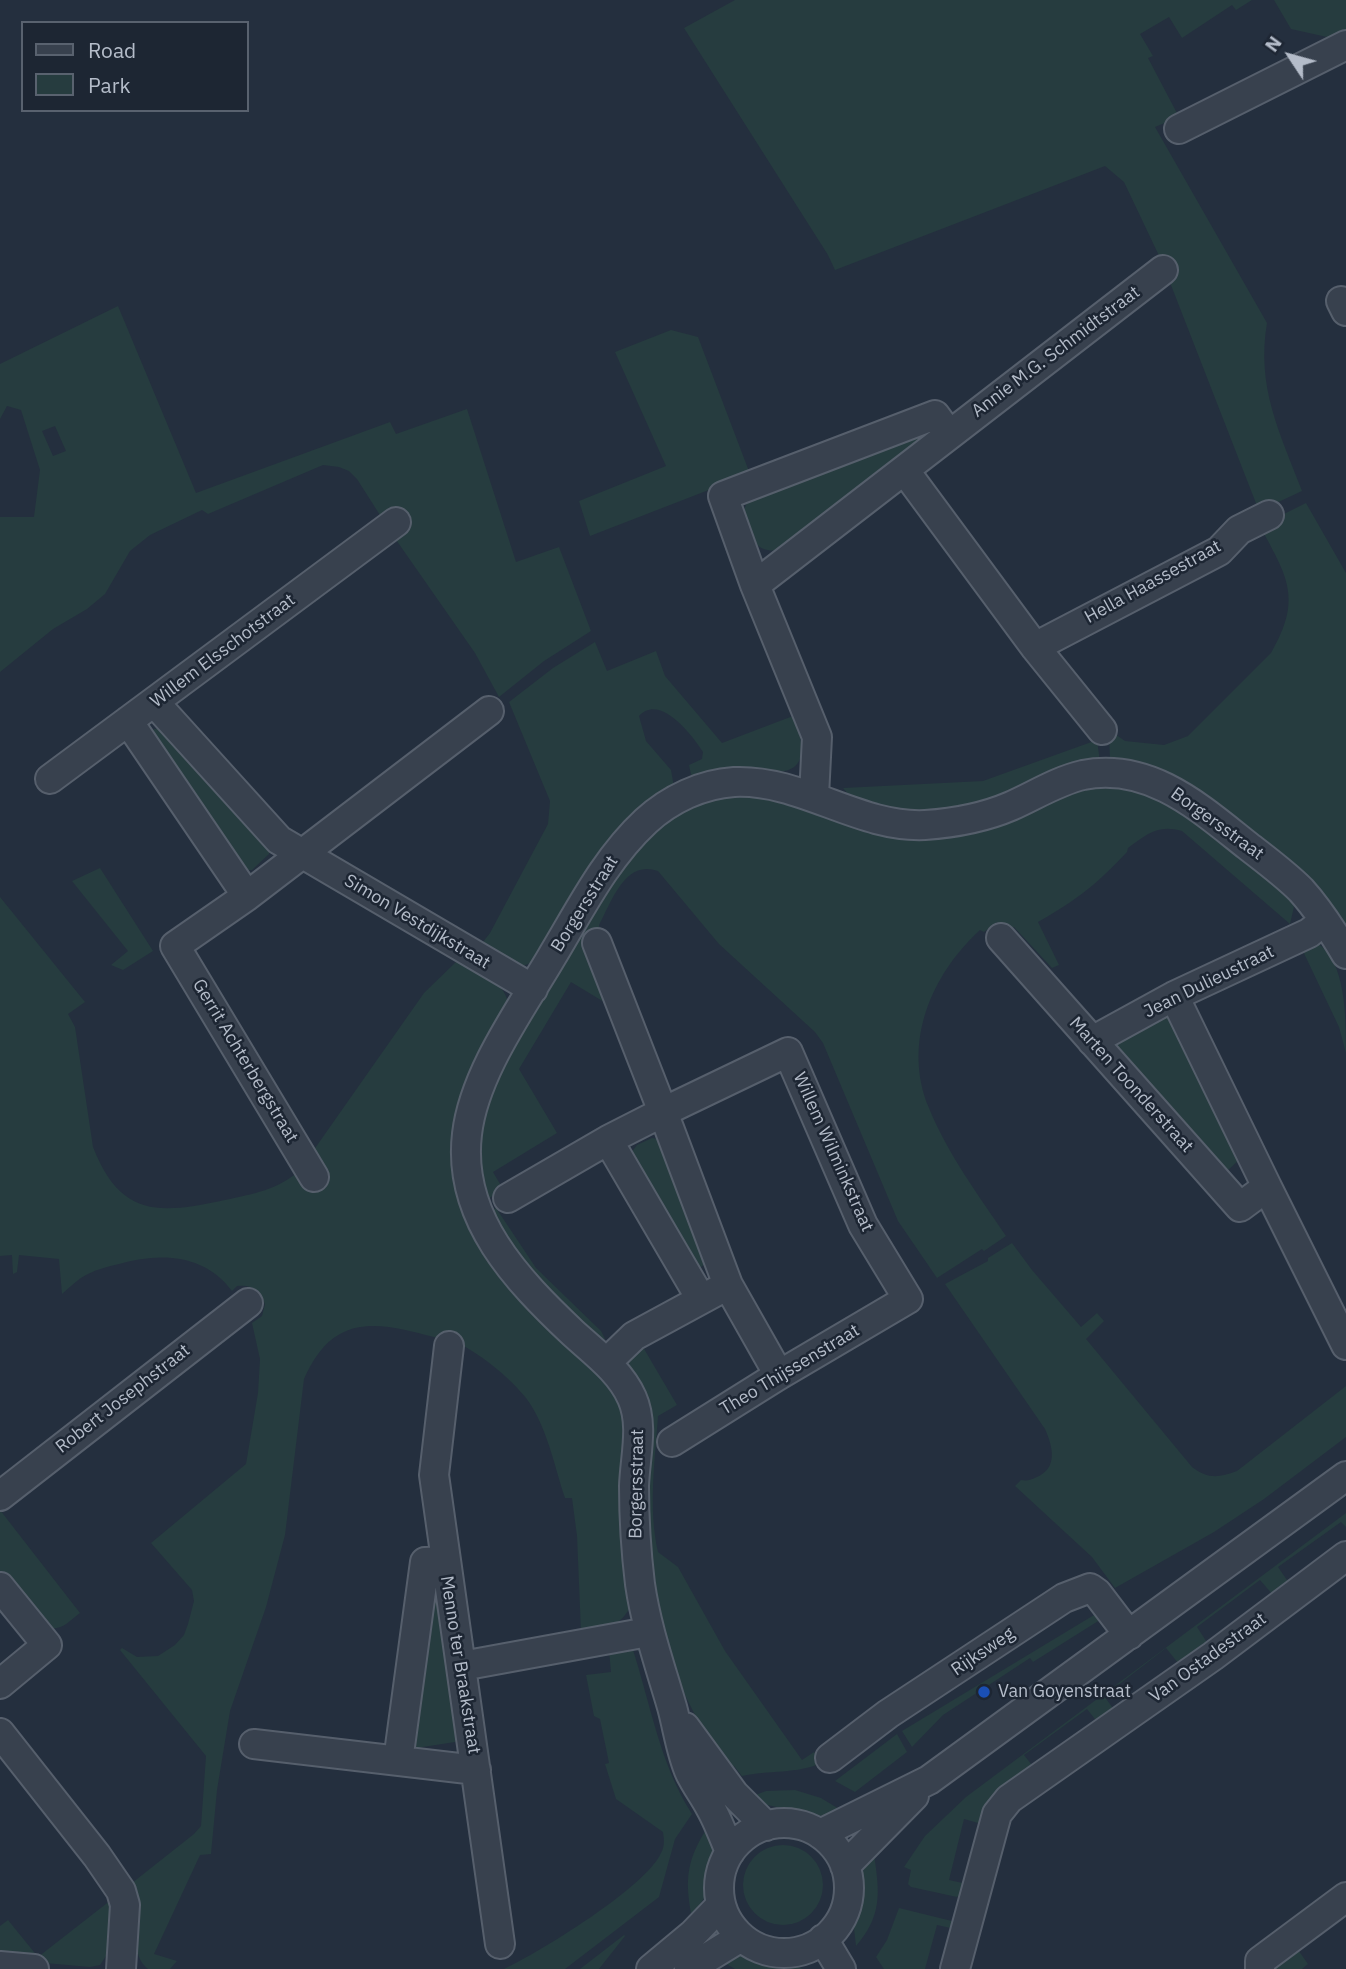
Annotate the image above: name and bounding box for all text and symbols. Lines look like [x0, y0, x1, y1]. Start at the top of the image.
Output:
legend [21, 21, 248, 112]
north arrow [1255, 21, 1325, 91]
text: N [1259, 31, 1287, 56]
text: Road [88, 36, 136, 64]
text: Park [88, 71, 131, 99]
street label: Annie M.G. Schmidtstraat [968, 282, 1144, 422]
street label: Hella Haassestraat [1081, 536, 1225, 628]
street label: Willem Elsschotstraat [146, 590, 300, 712]
street label: Borgersstraat [1166, 783, 1268, 865]
street label: Borgersstraat [547, 852, 623, 956]
street label: Simon Vestdijkstraat [340, 870, 494, 974]
street label: Jean Dulieustraat [1140, 941, 1278, 1023]
street label: Gerrit Achterbergstraat [188, 975, 302, 1147]
street label: Marten Toonderstraat [1064, 1013, 1198, 1157]
street label: Willem Wilminkstraat [788, 1069, 878, 1235]
street label: Theo Thijssenstraat [716, 1320, 864, 1420]
street label: Robert Josephstraat [52, 1340, 194, 1458]
street label: Borgersstraat [625, 1429, 649, 1539]
street label: Menno ter Braakstraat [435, 1574, 485, 1756]
street label: Van Ostadestraat [1145, 1608, 1271, 1708]
street label: Rijksweg [947, 1623, 1019, 1681]
place label: Van Goyenstraat [998, 1681, 1131, 1703]
marker: Van Goyenstraat [976, 1684, 992, 1700]

